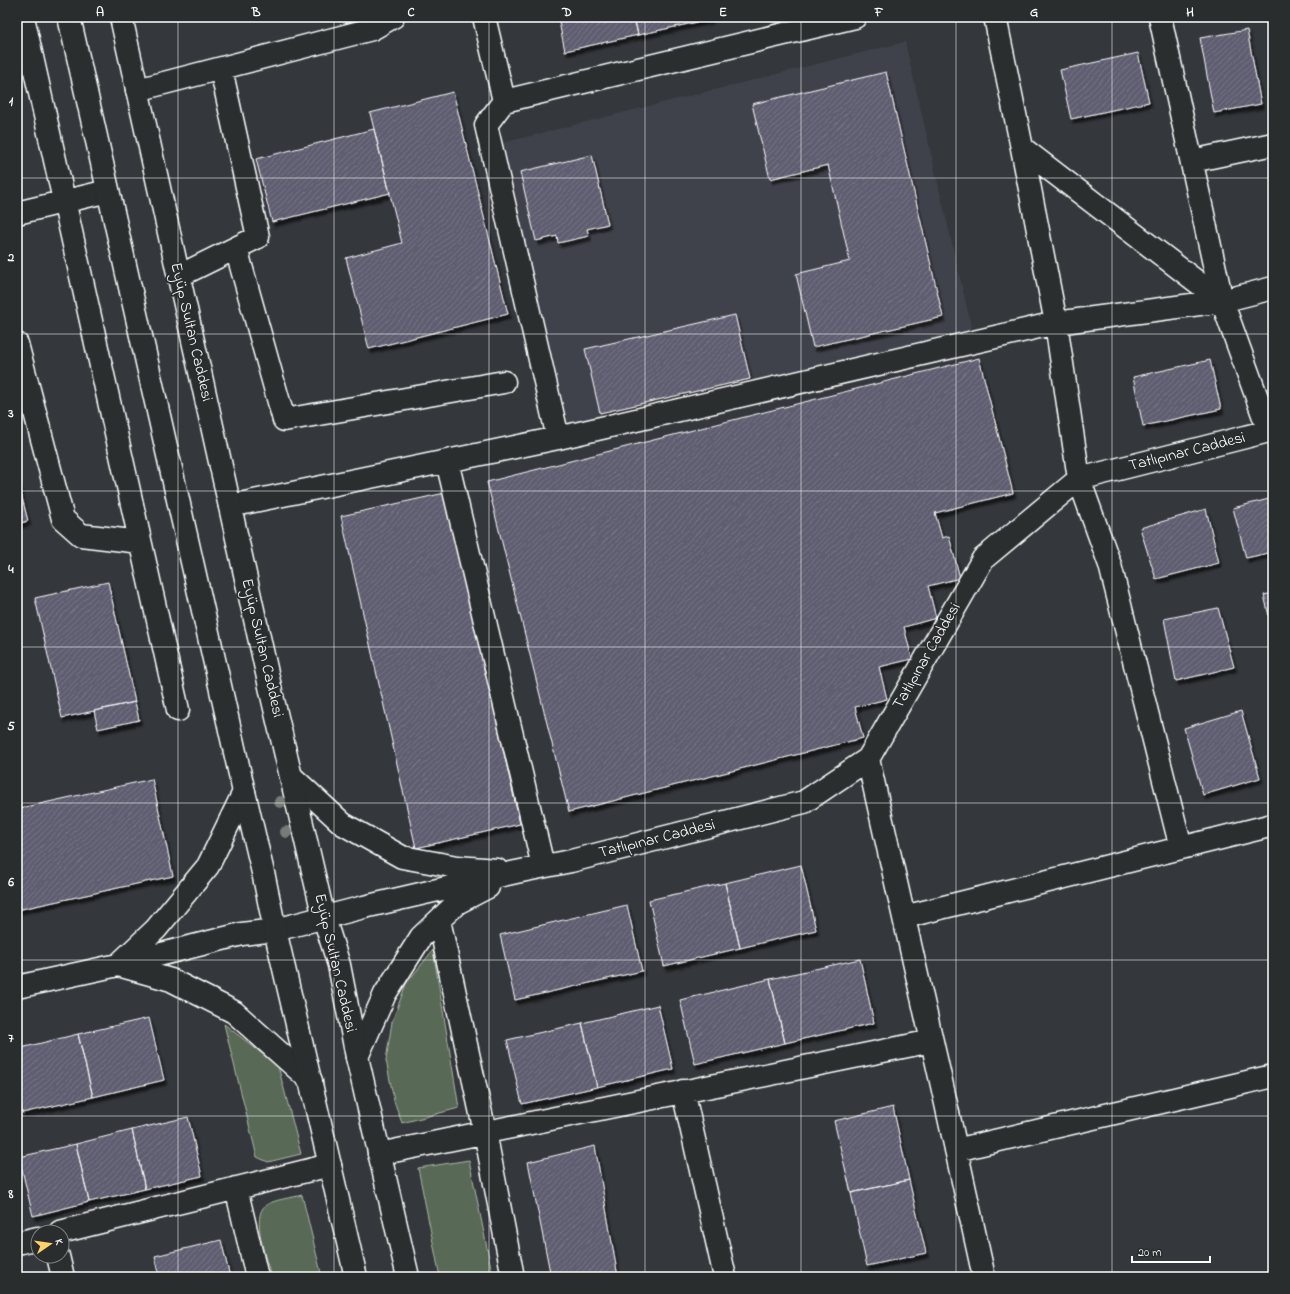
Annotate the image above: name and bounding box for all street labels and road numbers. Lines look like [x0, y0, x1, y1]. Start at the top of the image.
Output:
street label: Eyüp Sultan Caddesi [163, 260, 219, 404]
street label: Tatlıpınar Caddesi [1126, 426, 1248, 478]
street label: Eyüp Sultan Caddesi [234, 576, 290, 720]
street label: Tatlıpınar Caddesi [887, 598, 967, 714]
street label: Tatlıpınar Caddesi [596, 813, 718, 865]
street label: Eyüp Sultan Caddesi [307, 891, 363, 1035]

